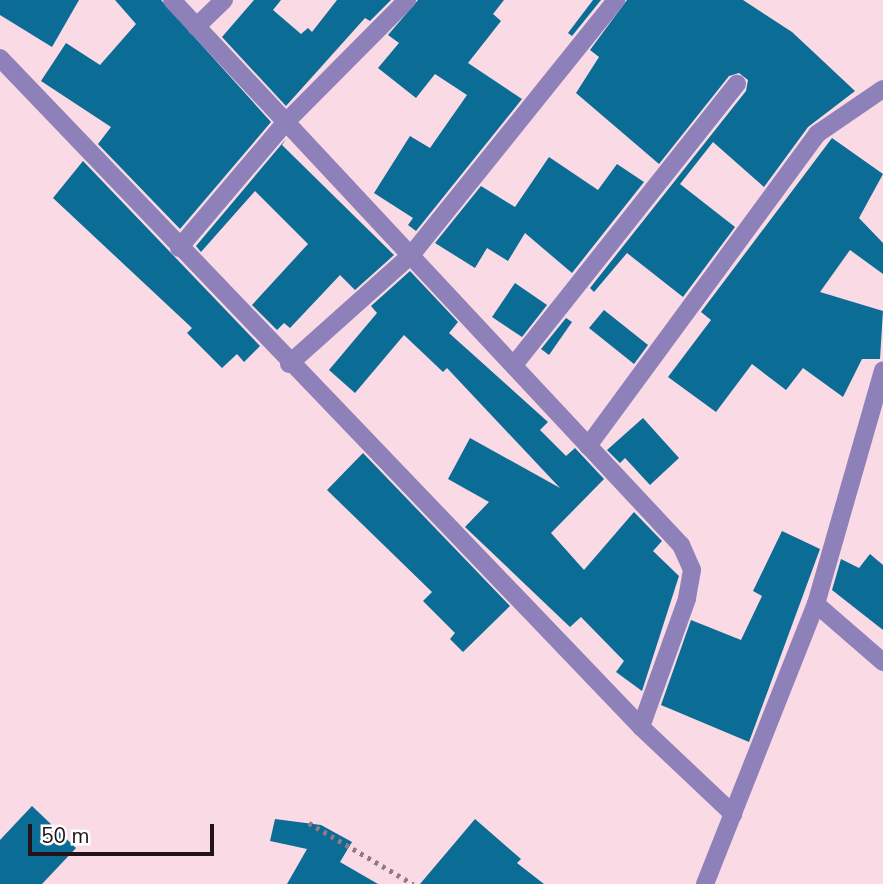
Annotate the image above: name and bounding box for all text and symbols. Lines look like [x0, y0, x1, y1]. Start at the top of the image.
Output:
scale bar [32, 810, 217, 854]
text: 50 m [41, 822, 90, 850]

